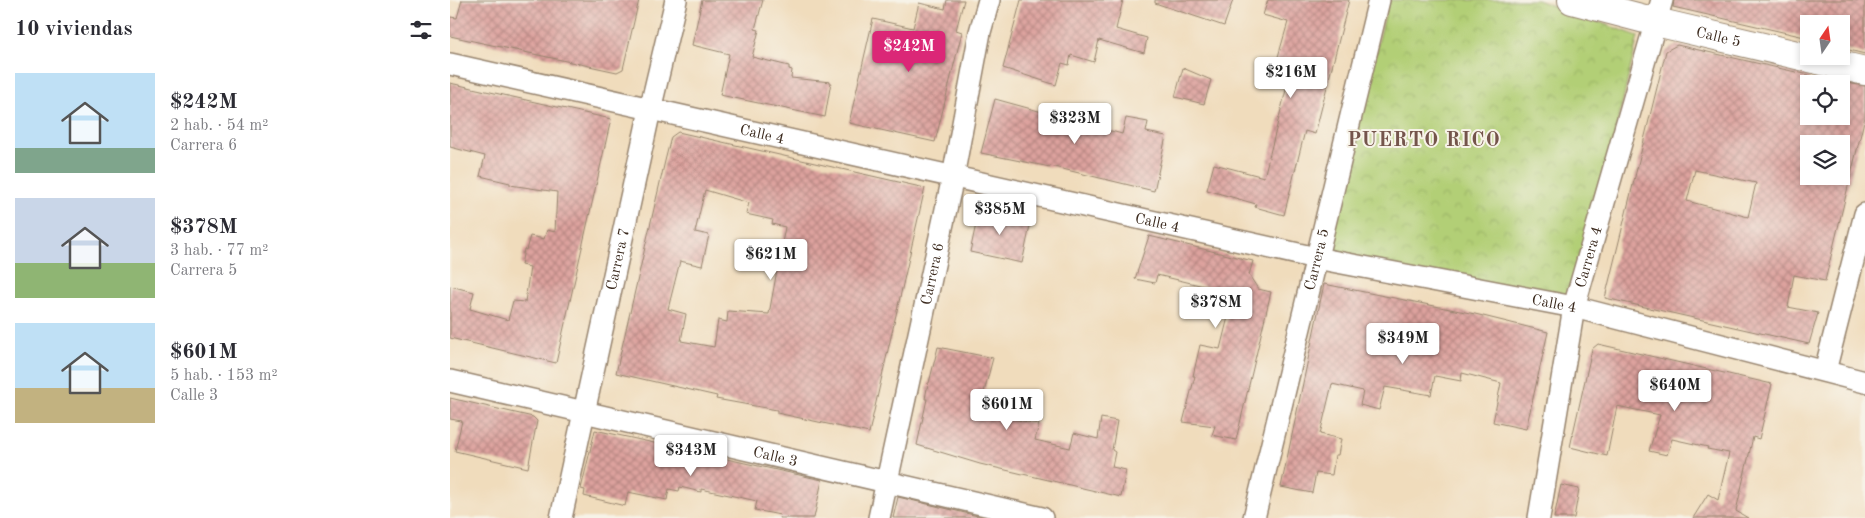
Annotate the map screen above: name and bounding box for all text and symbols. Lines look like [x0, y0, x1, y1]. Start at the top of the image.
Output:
north arrow [1800, 15, 1850, 65]
map controls [1800, 15, 1850, 185]
icon: filters [407, 16, 435, 44]
text: 10 viviendas [15, 19, 133, 40]
street label: Calle 5 [1694, 26, 1742, 51]
pin: $242M [874, 30, 944, 73]
text: $242M [883, 39, 935, 55]
pin: $216M [1256, 56, 1326, 99]
text: $216M [1265, 65, 1317, 81]
button: locate [1800, 75, 1850, 125]
text: $242M [170, 92, 237, 113]
icon: home [55, 93, 115, 153]
pin: $323M [1040, 102, 1110, 145]
text: $323M [1049, 111, 1101, 127]
text: 2 hab. · 54 m² [170, 118, 268, 134]
street label: Calle 4 [738, 123, 786, 148]
district label: PUERTO RICO [1347, 131, 1501, 151]
button: layers [1800, 135, 1850, 185]
text: Carrera 6 [170, 138, 237, 154]
pin: $385M [965, 194, 1035, 236]
text: $385M [974, 202, 1026, 218]
street label: Calle 4 [1133, 212, 1181, 236]
text: $378M [170, 217, 237, 238]
icon: home [55, 218, 115, 278]
street label: Carrera 4 [1574, 225, 1606, 290]
street label: Carrera 7 [605, 227, 633, 292]
street label: Carrera 5 [1303, 227, 1333, 292]
pin: $621M [736, 238, 806, 281]
street label: Carrera 6 [919, 242, 948, 306]
text: 3 hab. · 77 m² [170, 243, 268, 259]
text: $621M [745, 247, 797, 263]
text: Carrera 5 [170, 263, 237, 279]
pin: $378M [1181, 286, 1251, 329]
street label: Calle 4 [1530, 293, 1578, 316]
text: $378M [1190, 295, 1242, 311]
pin: $349M [1368, 322, 1438, 365]
text: $349M [1377, 331, 1429, 347]
text: $601M [170, 342, 237, 363]
icon: home [55, 343, 115, 403]
text: 5 hab. · 153 m² [170, 368, 278, 384]
pin: $640M [1640, 370, 1710, 412]
text: $640M [1649, 378, 1701, 394]
text: Calle 3 [170, 388, 218, 404]
pin: $601M [972, 388, 1042, 431]
text: $601M [981, 397, 1033, 413]
pin: $343M [656, 434, 726, 477]
text: $343M [665, 443, 717, 459]
street label: Calle 3 [751, 445, 799, 470]

